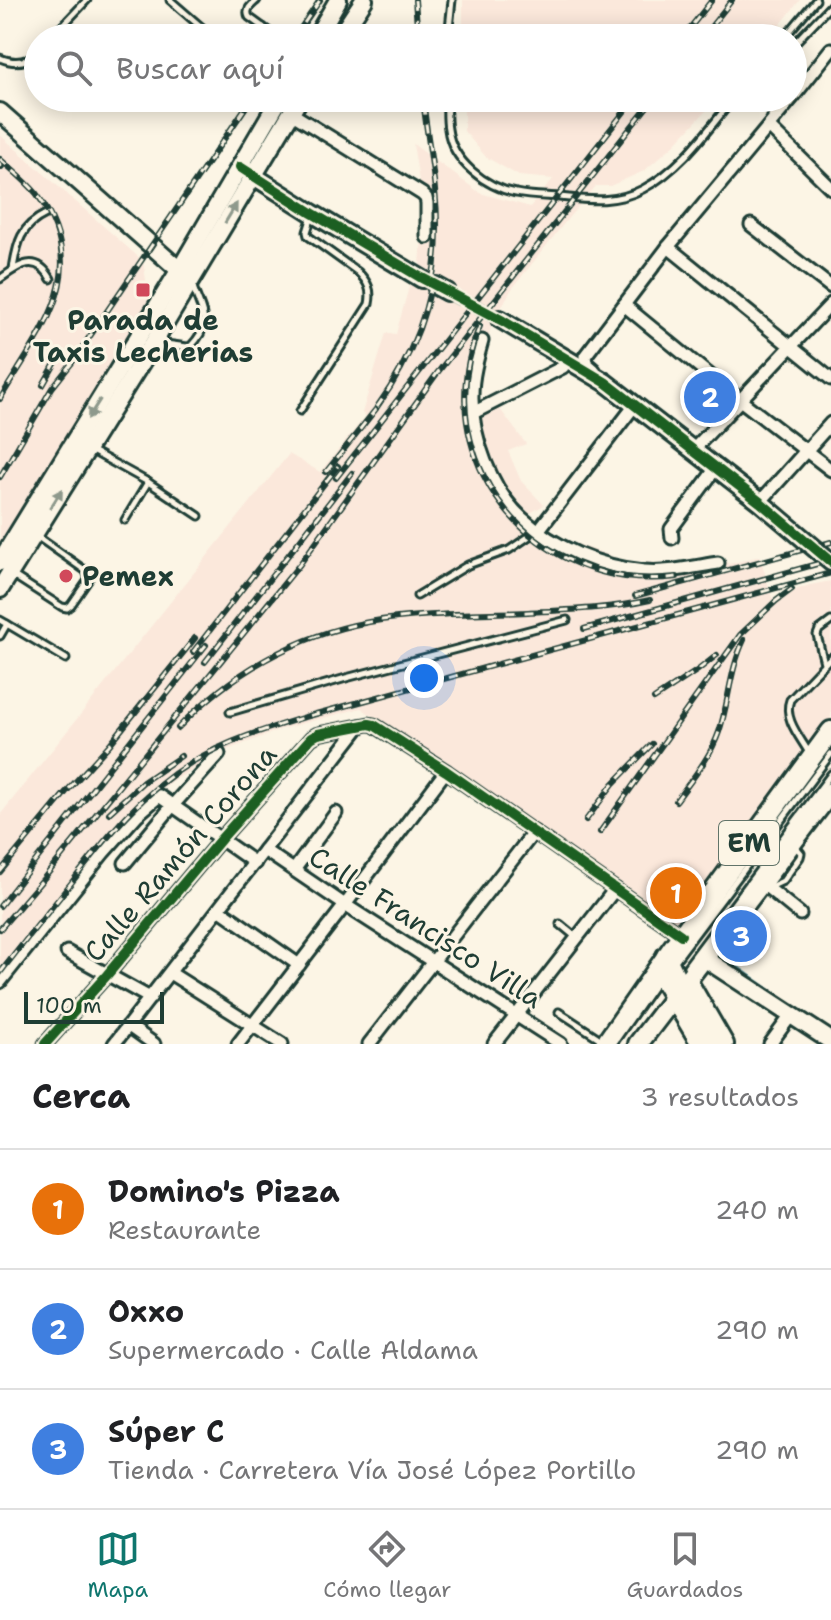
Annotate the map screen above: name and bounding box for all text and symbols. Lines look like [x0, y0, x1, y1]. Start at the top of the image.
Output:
search box [24, 24, 807, 112]
icon: search [52, 46, 96, 90]
text: Buscar aquí [116, 48, 284, 89]
one-way arrow [223, 202, 237, 224]
marker: Parada de Taxis Lecherias [134, 281, 152, 299]
place label: Parada de Taxis Lecherias [33, 301, 253, 371]
pin: 2 [684, 367, 736, 427]
one-way arrow [87, 398, 101, 420]
one-way arrow [48, 488, 62, 510]
place label: Pemex [82, 557, 174, 595]
marker: Pemex [57, 567, 75, 585]
your location [404, 658, 444, 698]
street label: Calle Ramón Corona [75, 736, 285, 970]
road number: EM [719, 821, 779, 865]
street label: Calle Francisco Villa [302, 837, 550, 1017]
pin: 1 [650, 863, 702, 923]
pin: 3 [715, 906, 767, 966]
scale bar [24, 988, 164, 1024]
text: 100 m [36, 991, 102, 1020]
text: Cerca [32, 1073, 130, 1119]
text: 3 resultados [640, 1079, 799, 1114]
text: Domino's Pizza [108, 1171, 340, 1212]
text: 1 [52, 1192, 64, 1227]
text: 240 m [715, 1192, 799, 1227]
text: Restaurante [108, 1212, 261, 1247]
text: Oxxo [108, 1291, 184, 1332]
text: 2 [49, 1312, 67, 1347]
text: 290 m [715, 1312, 799, 1347]
text: Supermercado · Calle Aldama [108, 1332, 478, 1367]
text: Súper C [108, 1411, 225, 1452]
text: 3 [49, 1432, 67, 1467]
text: 290 m [715, 1432, 799, 1467]
text: Tienda · Carretera Vía José López Portillo [108, 1452, 636, 1487]
tab: Mapa [87, 1527, 148, 1604]
tab: Cómo llegar [323, 1527, 451, 1604]
tab: Guardados [626, 1527, 744, 1604]

